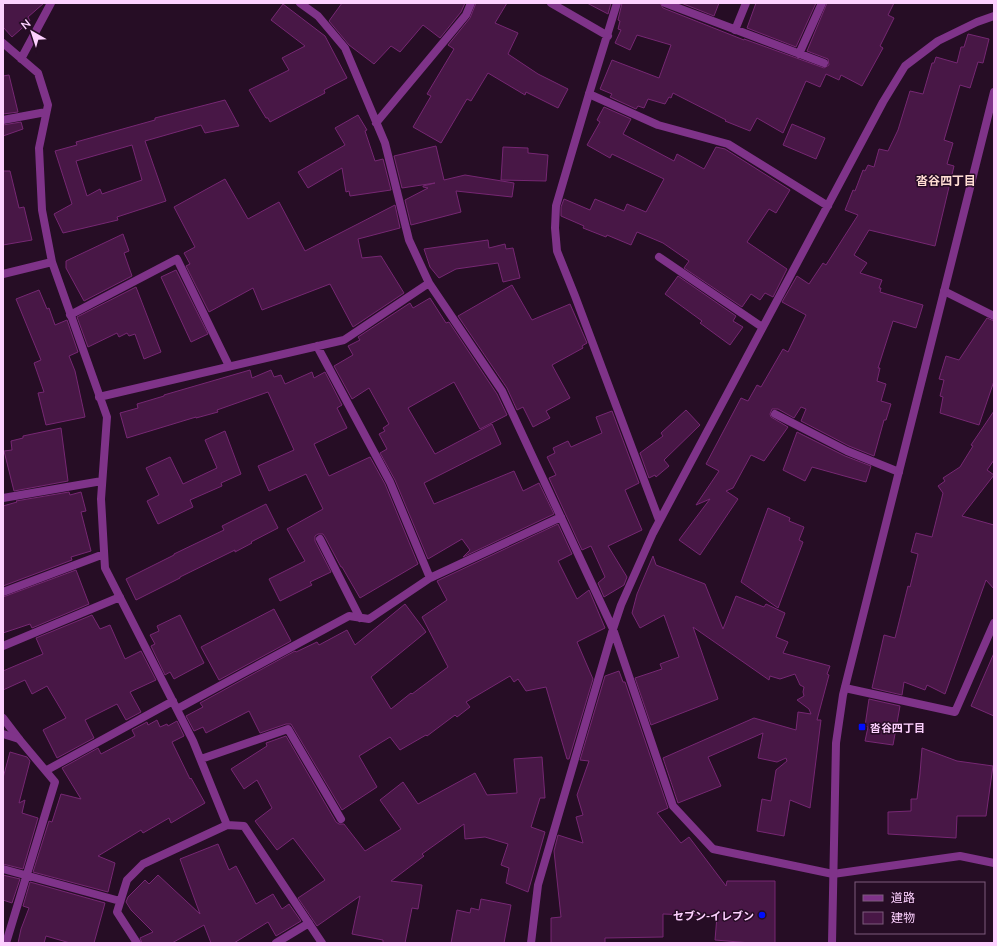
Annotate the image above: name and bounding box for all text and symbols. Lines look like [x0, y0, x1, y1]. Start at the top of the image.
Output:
north arrow [12, 12, 52, 52]
text: N [18, 16, 33, 32]
district label: 沓谷四丁目 [916, 173, 976, 188]
place label: 沓谷四丁目 [870, 721, 925, 734]
marker: 沓谷四丁目 [857, 722, 867, 732]
legend [855, 882, 985, 934]
text: 道路 [891, 890, 915, 905]
place label: セブン-イレブン [673, 909, 754, 922]
marker: セブン-イレブン [757, 910, 767, 920]
text: 建物 [891, 910, 915, 925]

